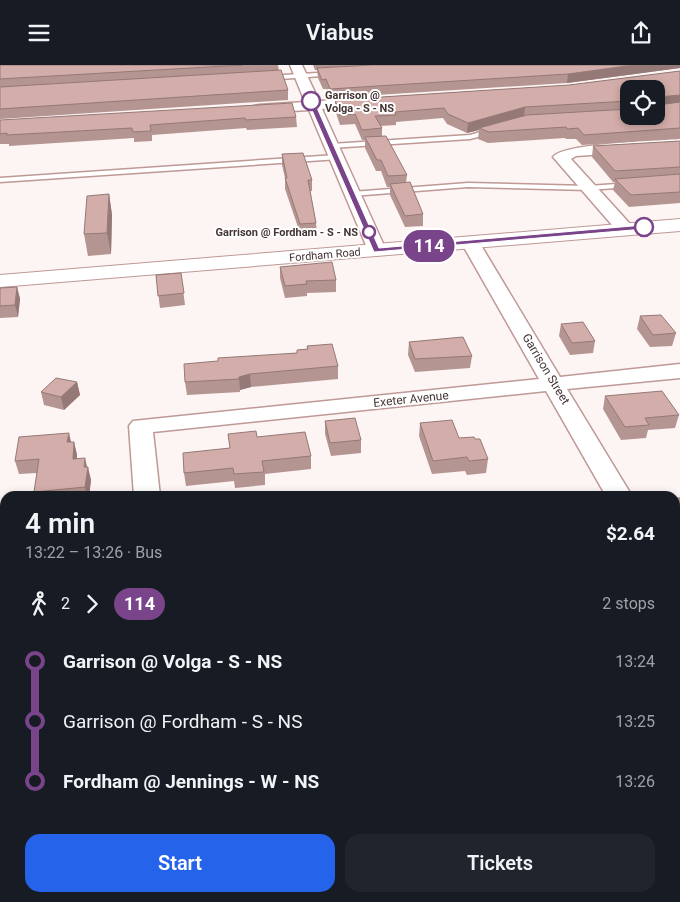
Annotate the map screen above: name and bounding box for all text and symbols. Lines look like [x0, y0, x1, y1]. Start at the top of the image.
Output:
icon: menu [25, 19, 53, 47]
icon: share [627, 19, 655, 47]
text: Viabus [306, 20, 374, 45]
map controls [620, 80, 665, 125]
button: locate [620, 80, 665, 125]
place label: Garrison @ Volga - S - NS [325, 89, 394, 115]
marker: Garrison @ Volga - S - NS [301, 91, 321, 111]
unlabelled marker [634, 217, 654, 237]
marker: Garrison @ Fordham - S - NS [362, 225, 376, 239]
place label: Garrison @ Fordham - S - NS [216, 226, 358, 239]
line badge: 114 [400, 230, 458, 262]
text: 114 [414, 235, 444, 256]
street label: Fordham Road [289, 245, 361, 265]
street label: Garrison Street [519, 331, 573, 407]
street label: Exeter Avenue [373, 388, 449, 410]
text: 4 min [25, 507, 95, 540]
text: $2.64 [606, 522, 655, 545]
text: 13:22 – 13:26 · Bus [25, 543, 162, 562]
icon: walk [25, 590, 53, 618]
icon: forward [78, 590, 106, 618]
text: 114 [124, 593, 155, 614]
text: 2 [61, 594, 70, 613]
text: 2 stops [602, 594, 655, 613]
text: Garrison @ Volga - S - NS [63, 650, 282, 673]
text: 13:24 [615, 652, 655, 671]
text: Garrison @ Fordham - S - NS [63, 710, 302, 733]
text: 13:25 [615, 712, 655, 731]
text: Fordham @ Jennings - W - NS [63, 770, 319, 793]
text: 13:26 [615, 772, 655, 791]
button: Start [25, 834, 335, 892]
button: Tickets [345, 834, 655, 892]

